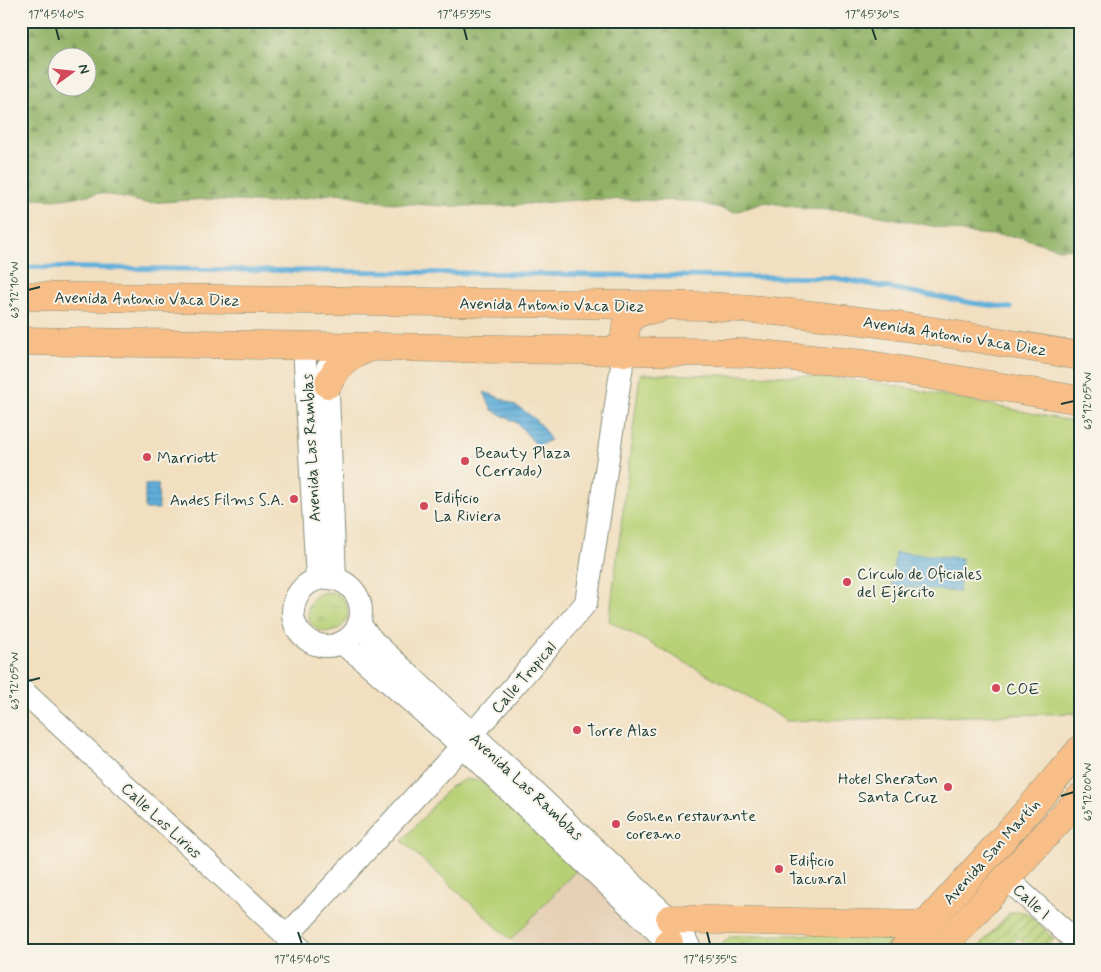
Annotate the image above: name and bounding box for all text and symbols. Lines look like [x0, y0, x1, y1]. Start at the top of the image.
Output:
text: 17°45'40"S [28, 7, 84, 23]
text: 17°45'35"S [437, 7, 491, 23]
text: 17°45'30"S [845, 7, 900, 23]
north arrow [48, 48, 98, 98]
text: N [74, 62, 93, 76]
text: 63°12'10"W [7, 261, 23, 319]
street label: Avenida Antonio Vaca Diez [54, 287, 240, 312]
street label: Avenida Antonio Vaca Diez [459, 293, 645, 318]
street label: Avenida Antonio Vaca Diez [862, 312, 1048, 361]
text: 63°12'05"W [1080, 372, 1096, 430]
street label: Avenida Las Ramblas [297, 373, 326, 523]
place label: Beauty Plaza (Cerrado) [475, 443, 571, 482]
place label: Marriott [157, 448, 219, 469]
marker: Marriott [141, 451, 153, 463]
marker: Beauty Plaza (Cerrado) [459, 455, 471, 467]
place label: Edificio La Riviera [434, 488, 502, 527]
place label: Andes Films S.A. [170, 490, 284, 511]
marker: Andes Films S.A. [288, 493, 300, 505]
marker: Edificio La Riviera [418, 500, 430, 512]
place label: Círculo de Oficiales del Ejército [857, 564, 982, 603]
marker: Círculo de Oficiales del Ejército [841, 576, 853, 588]
street label: Calle Tropical [487, 637, 561, 719]
text: 63°12'05"W [7, 652, 23, 710]
place label: COE [1006, 679, 1040, 700]
marker: COE [990, 682, 1002, 694]
place label: Torre Alas [587, 721, 657, 742]
marker: Torre Alas [571, 724, 583, 736]
street label: Avenida Las Ramblas [464, 729, 587, 845]
text: 63°12'00"W [1080, 763, 1096, 821]
place label: Hotel Sheraton Santa Cruz [838, 769, 938, 808]
street label: Calle Los Lirios [116, 778, 206, 864]
marker: Hotel Sheraton Santa Cruz [942, 781, 954, 793]
street label: Avenida San Martín [939, 795, 1045, 909]
place label: Goshen restaurante coreano [626, 806, 756, 845]
marker: Goshen restaurante coreano [610, 818, 622, 830]
place label: Edificio Tacuaral [789, 851, 846, 890]
marker: Edificio Tacuaral [773, 863, 785, 875]
street label: Calle I [1008, 880, 1054, 925]
text: 17°45'40"S [274, 952, 330, 968]
text: 17°45'35"S [683, 952, 737, 968]

